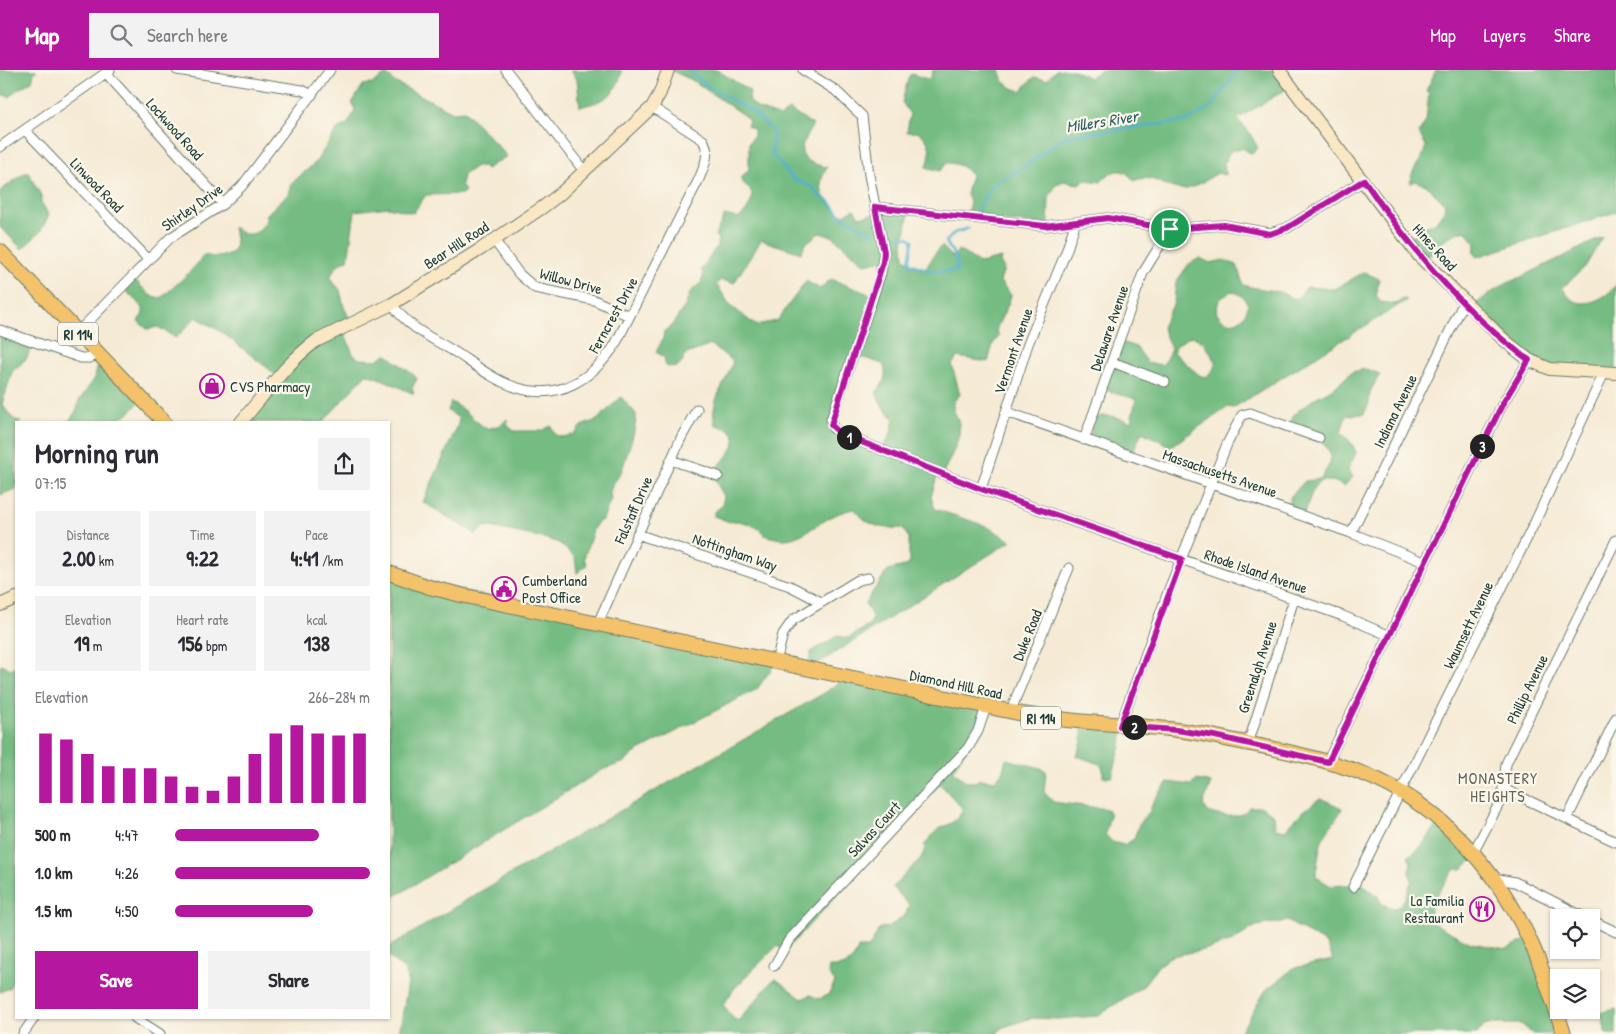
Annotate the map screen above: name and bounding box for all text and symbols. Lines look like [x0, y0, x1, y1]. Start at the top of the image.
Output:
search box [89, 13, 439, 58]
text: Map [25, 19, 59, 51]
icon: search [107, 21, 135, 49]
text: Search here [147, 22, 228, 48]
text: Map [1430, 23, 1456, 48]
text: Layers [1484, 23, 1526, 48]
text: Share [1554, 23, 1591, 48]
street label: Lockwood Road [142, 94, 209, 165]
water label: Millers River [1065, 104, 1141, 138]
street label: Linwood Road [66, 153, 128, 217]
street label: Shirley Drive [157, 178, 227, 236]
pin [1149, 208, 1191, 250]
icon: arrive [1156, 215, 1184, 243]
street label: Bear Hill Road [419, 216, 493, 274]
street label: Hines Road [1408, 219, 1462, 275]
street label: Willow Drive [537, 263, 605, 299]
street label: Ferncrest Drive [583, 273, 643, 358]
street label: Delaware Avenue [1085, 282, 1133, 374]
street label: Vermont Avenue [988, 305, 1038, 397]
road number: RI 114 [58, 322, 98, 346]
street label: Indiana Avenue [1368, 371, 1422, 451]
shop icon: CVS Pharmacy [199, 373, 225, 399]
place label: CVS Pharmacy [230, 376, 310, 397]
pin: 1 [836, 424, 862, 450]
text: 1 [847, 428, 852, 447]
text: Morning run [35, 434, 159, 472]
pin: 3 [1470, 434, 1494, 458]
text: 3 [1479, 437, 1486, 456]
button: share [318, 438, 370, 490]
street label: Massachusetts Avenue [1160, 444, 1280, 502]
text: 07:15 [35, 472, 66, 494]
street label: Falstaff Drive [608, 473, 657, 548]
text: Distance [67, 525, 110, 544]
text: Time [190, 525, 215, 544]
text: Pace [305, 525, 328, 544]
street label: Nottingham Way [690, 528, 780, 576]
text: 2.00 [62, 544, 95, 573]
text: 9:22 [186, 544, 219, 573]
text: 4:41 [290, 544, 319, 573]
street label: Rhode Island Avenue [1202, 544, 1310, 598]
text: km [95, 551, 114, 570]
text: /km [319, 551, 343, 570]
place label: Cumberland Post Office [522, 570, 587, 608]
public building icon: Cumberland Post Office [491, 576, 517, 602]
street label: Waumsett Avenue [1438, 578, 1498, 672]
street label: Duke Road [1007, 606, 1047, 664]
text: Elevation [65, 610, 111, 629]
text: Heart rate [176, 610, 229, 629]
text: kcal [307, 610, 327, 629]
street label: Greenalgh Avenue [1232, 618, 1282, 716]
text: 19 [74, 629, 89, 658]
text: 156 [178, 629, 203, 658]
text: 138 [304, 629, 330, 658]
text: m [89, 636, 102, 655]
text: bpm [203, 636, 227, 655]
street label: Phillip Avenue [1501, 651, 1553, 727]
street label: Diamond Hill Road [908, 664, 1004, 704]
text: Elevation [35, 686, 88, 708]
text: 266–284 m [308, 686, 370, 708]
road number: RI 114 [1021, 706, 1061, 730]
pin: 2 [1122, 714, 1146, 740]
text: 2 [1131, 718, 1138, 737]
district label: MONASTERY HEIGHTS [1458, 767, 1538, 807]
street label: Salvas Court [843, 796, 906, 861]
text: 500 m [35, 824, 71, 846]
text: 4:47 [115, 824, 139, 846]
text: 1.0 km [35, 862, 73, 884]
text: 4:26 [115, 862, 139, 884]
place label: La Familia Restaurant [1405, 890, 1465, 928]
restaurant icon: La Familia Restaurant [1469, 896, 1495, 922]
text: 1.5 km [35, 900, 72, 922]
text: 4:50 [115, 900, 139, 922]
map controls [1550, 909, 1600, 1019]
button: locate [1550, 909, 1600, 959]
button: Save [35, 951, 198, 1009]
button: Share [208, 951, 370, 1009]
button: layers [1550, 969, 1600, 1019]

